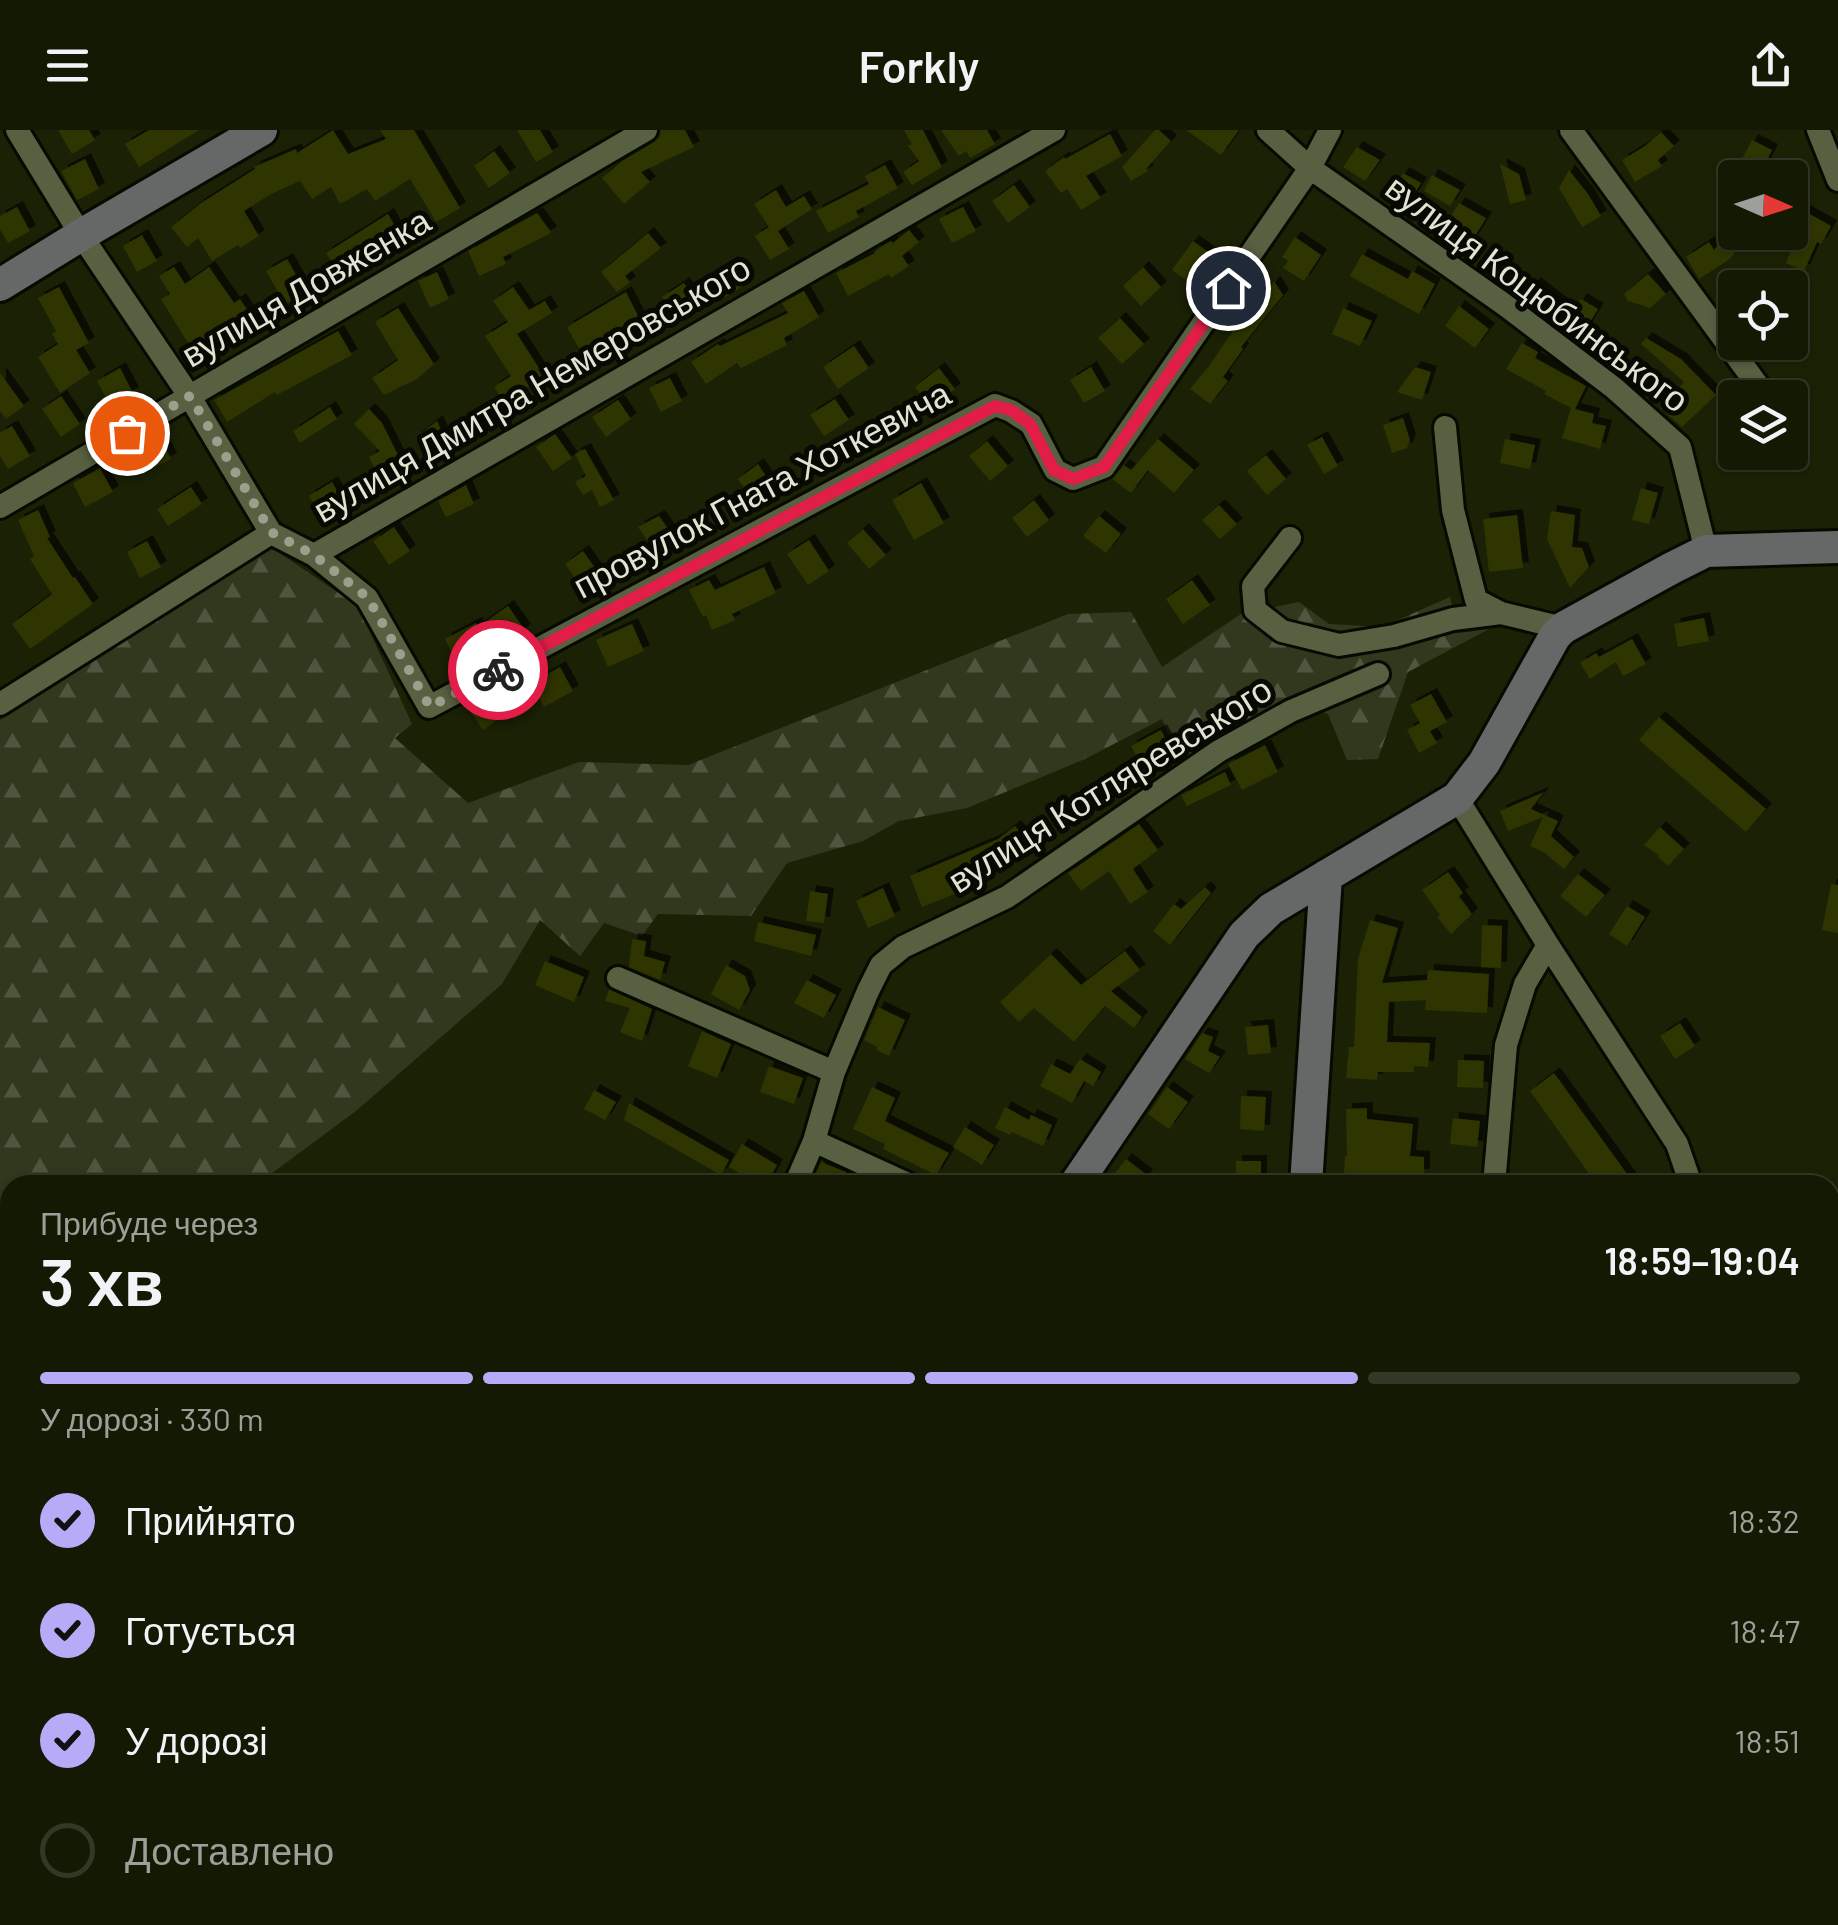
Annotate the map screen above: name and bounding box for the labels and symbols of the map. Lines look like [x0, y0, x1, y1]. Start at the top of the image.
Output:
north arrow [1718, 160, 1808, 250]
street label: вулиця Коцюбинського [1379, 165, 1698, 420]
street label: вулиця Довженка [173, 198, 437, 374]
street label: вулиця Дмитра Немеровського [305, 245, 757, 530]
pin [1186, 246, 1271, 331]
street label: провулок Гната Хоткевича [565, 371, 957, 606]
pin [85, 391, 170, 476]
courier [448, 620, 548, 720]
street label: вулиця Котляревського [939, 666, 1279, 900]

